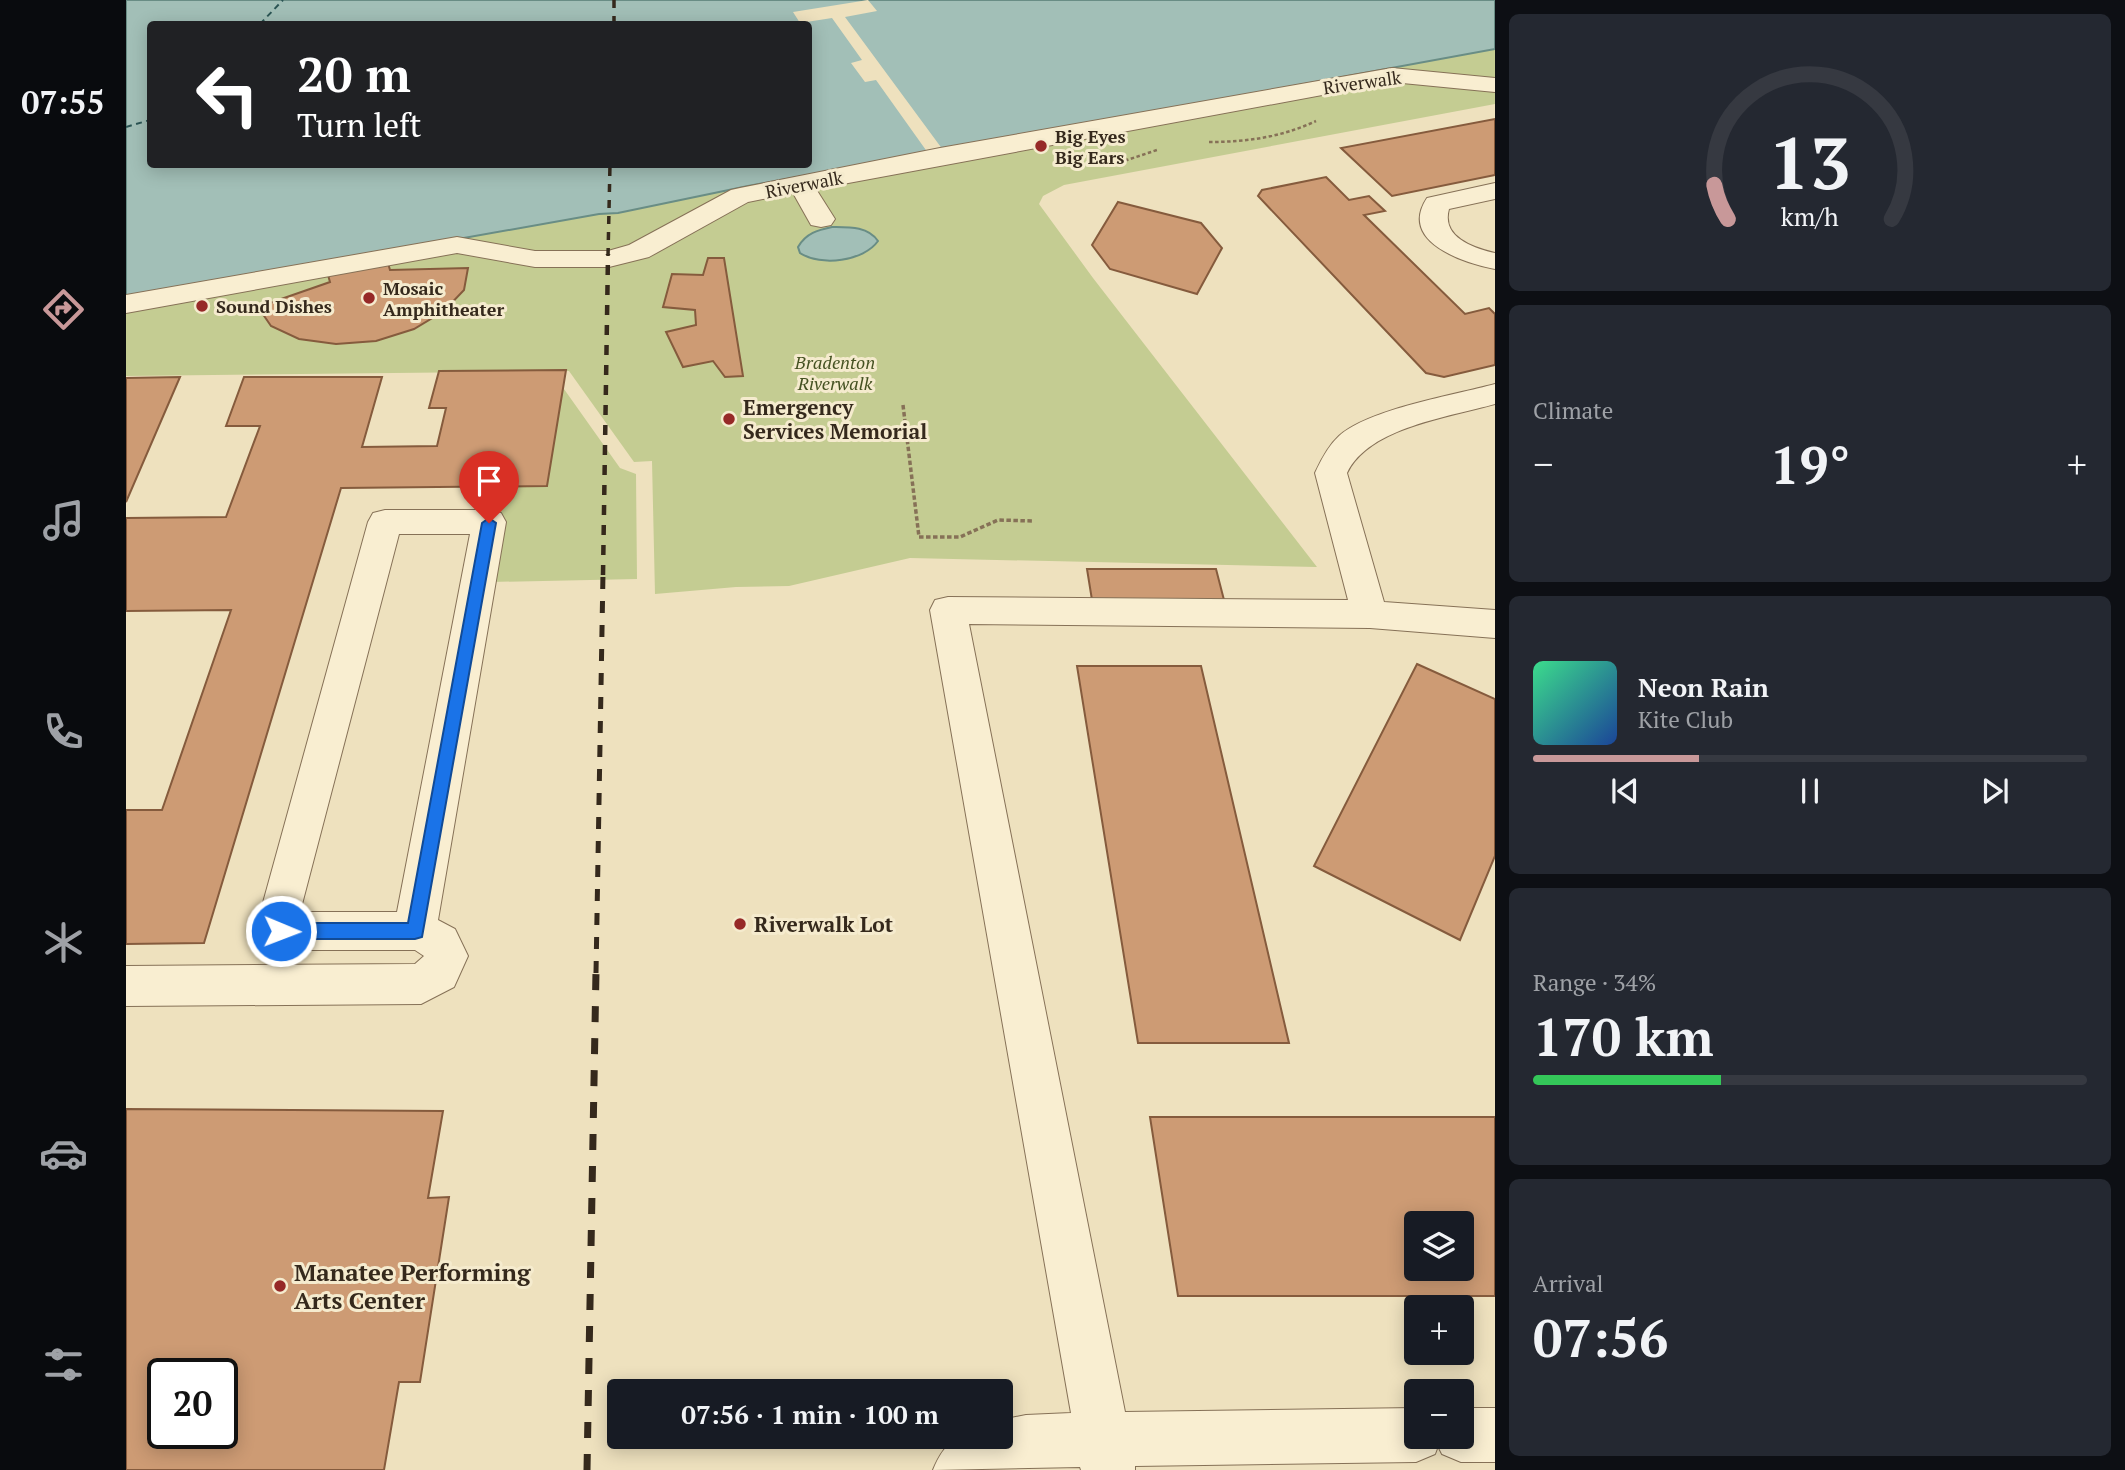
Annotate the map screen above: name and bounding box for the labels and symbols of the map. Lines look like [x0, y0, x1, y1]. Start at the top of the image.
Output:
street label: Riverwalk [1321, 65, 1403, 99]
place label: Big Eyes Big Ears [1055, 124, 1126, 169]
marker: Big Eyes Big Ears [1033, 138, 1049, 154]
street label: Riverwalk [763, 165, 846, 203]
place label: Mosaic Amphitheater [383, 276, 504, 321]
marker: Mosaic Amphitheater [361, 290, 377, 306]
place label: Sound Dishes [216, 294, 332, 318]
marker: Sound Dishes [194, 298, 210, 314]
park label: Bradenton Riverwalk [794, 350, 875, 395]
place label: Emergency Services Memorial [743, 393, 927, 445]
marker: Emergency Services Memorial [721, 411, 737, 427]
pin [459, 451, 519, 523]
position arrow [244, 894, 318, 968]
place label: Riverwalk Lot [754, 910, 894, 938]
marker: Riverwalk Lot [732, 916, 748, 932]
place label: Manatee Performing Arts Center [294, 1256, 531, 1316]
marker: Manatee Performing Arts Center [272, 1278, 288, 1294]
speed limit sign: 20 [147, 1358, 238, 1449]

